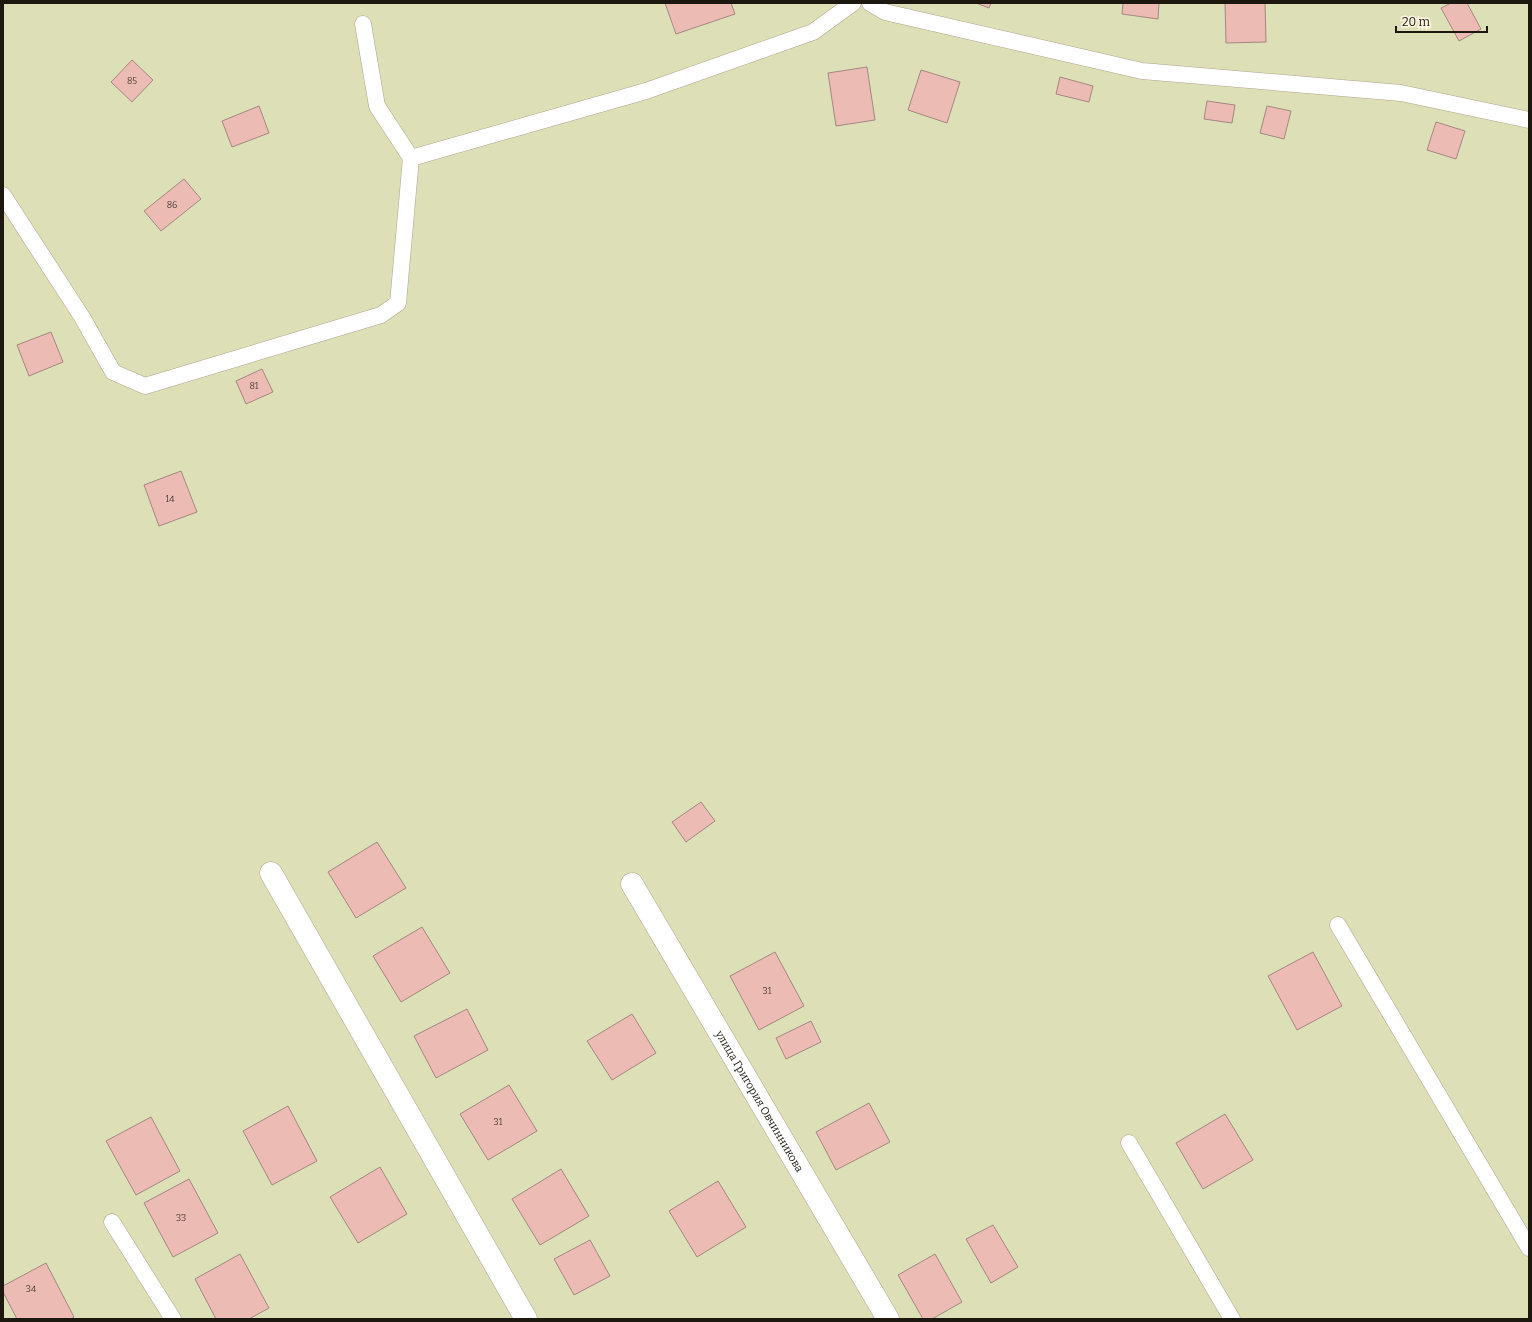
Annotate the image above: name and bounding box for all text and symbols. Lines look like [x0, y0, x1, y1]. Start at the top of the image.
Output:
scale bar [1396, 8, 1487, 34]
text: 20 m [1402, 15, 1431, 29]
house number: 85 [127, 76, 137, 86]
house number: 86 [167, 200, 177, 210]
house number: 81 [249, 381, 259, 391]
house number: 14 [166, 494, 175, 504]
house number: 31 [763, 986, 772, 996]
street label: улица Григория Овчинникова [713, 1027, 806, 1174]
house number: 31 [494, 1117, 503, 1127]
house number: 33 [176, 1213, 186, 1223]
house number: 34 [26, 1284, 37, 1294]

